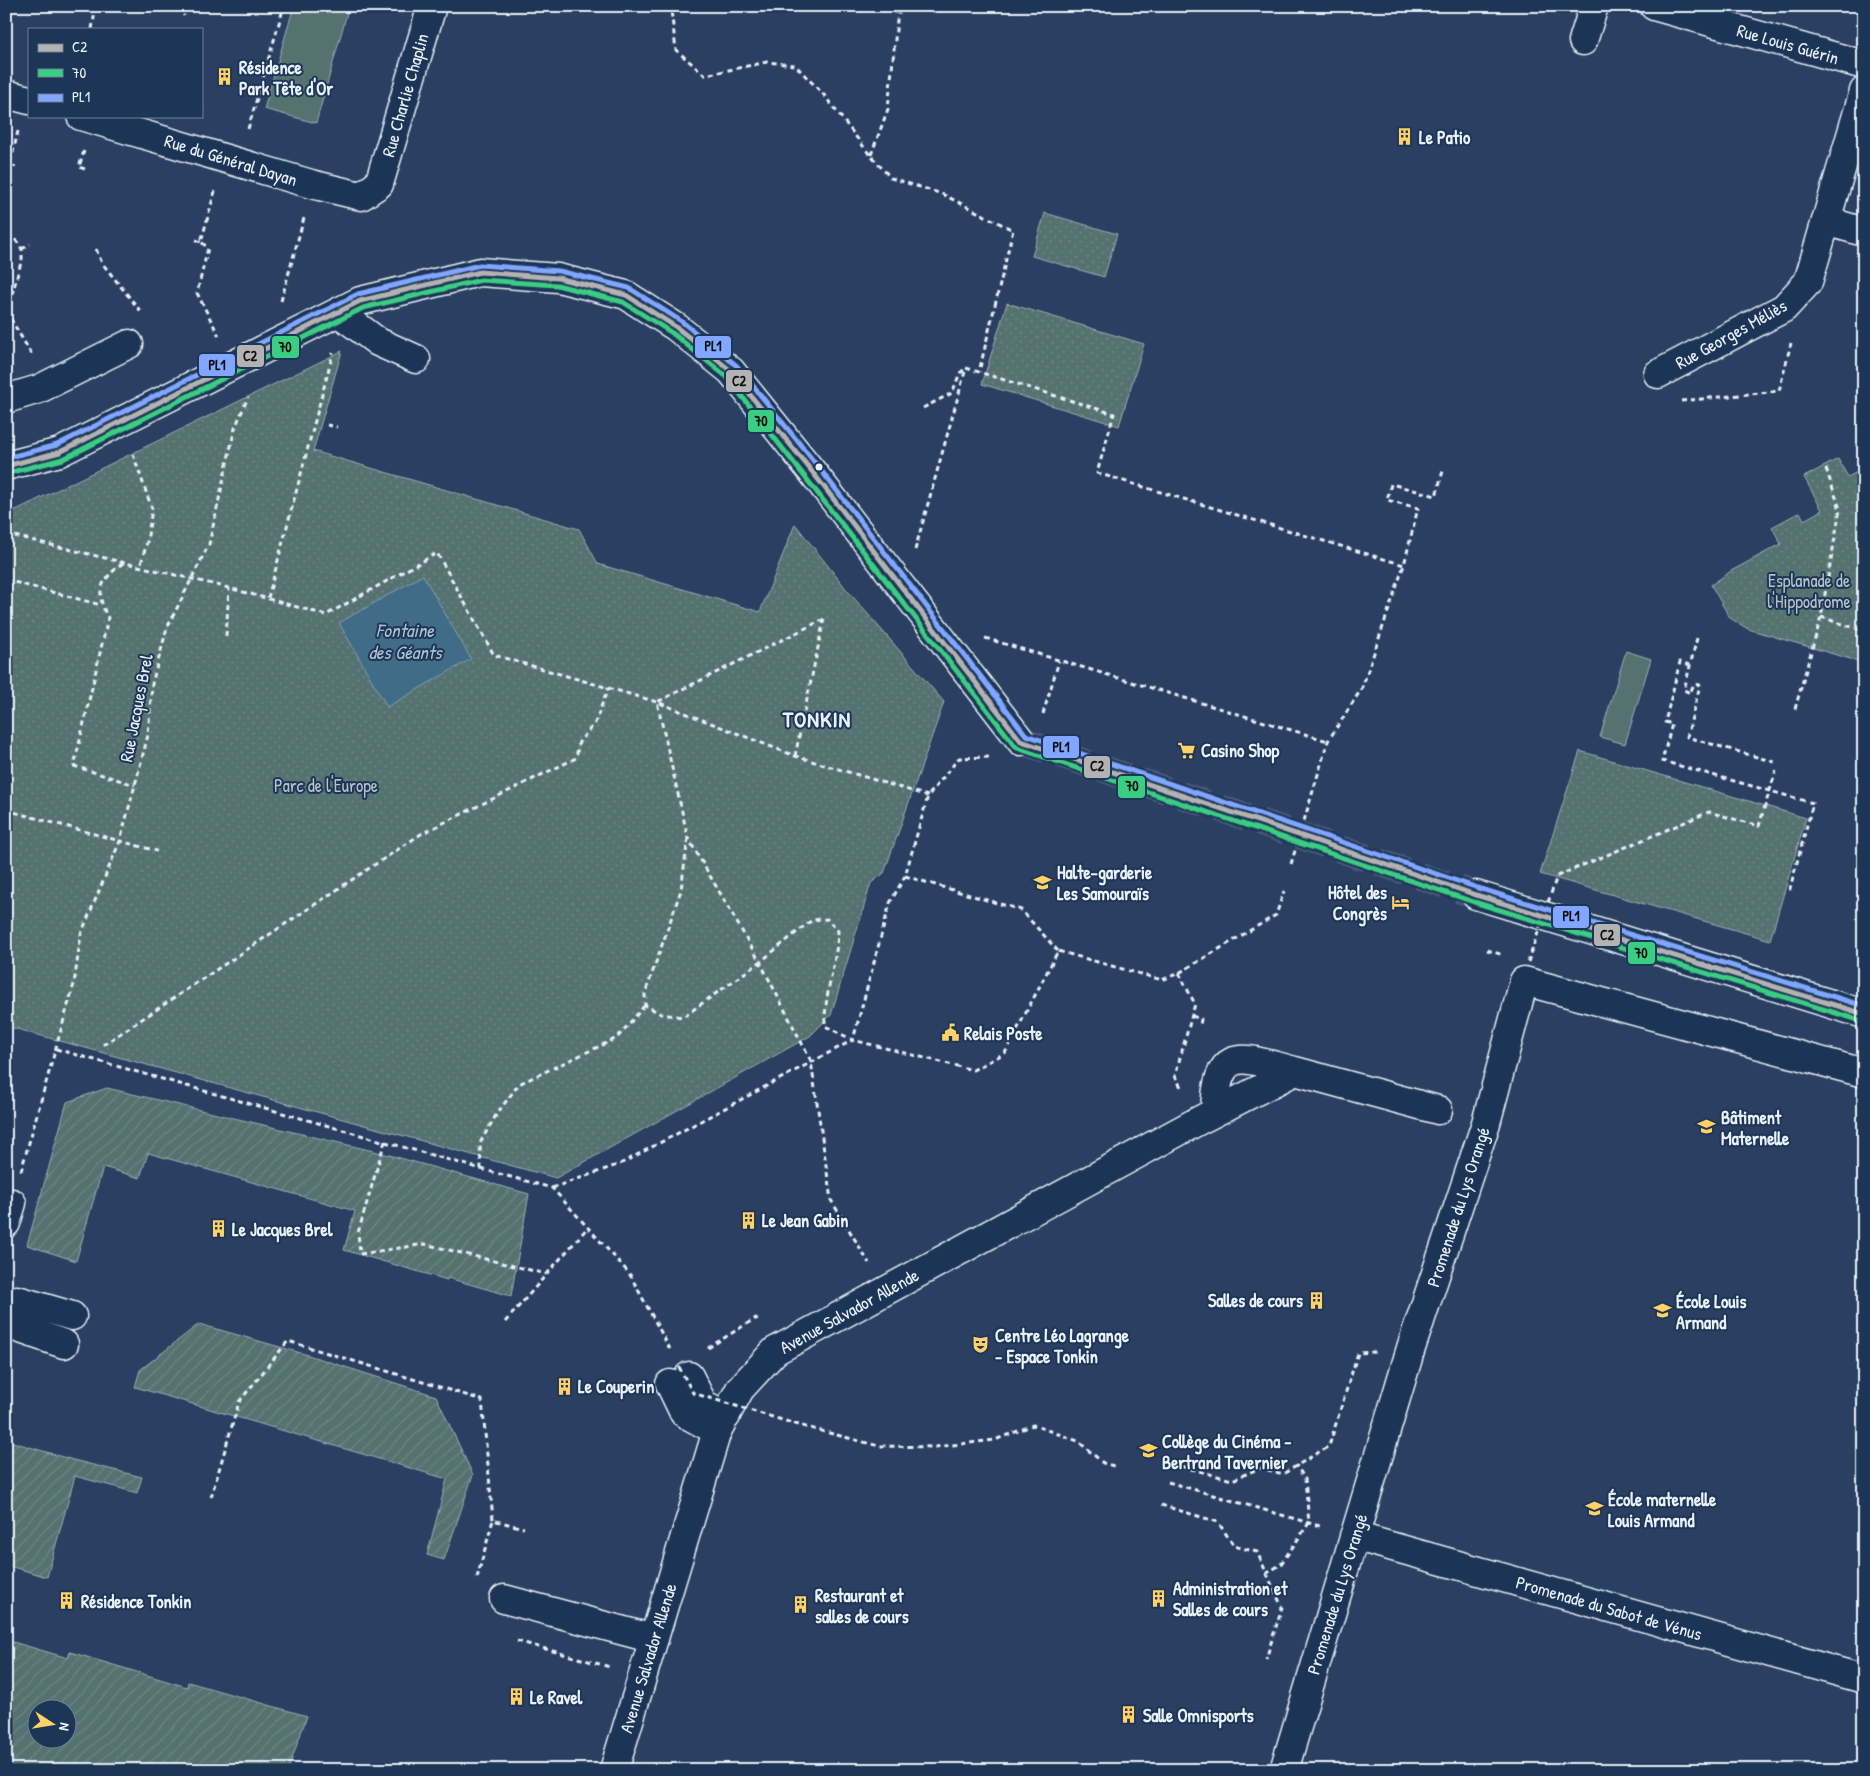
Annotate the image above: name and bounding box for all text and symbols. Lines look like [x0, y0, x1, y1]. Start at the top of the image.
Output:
street label: Rue Louis Guérin [1734, 18, 1842, 70]
legend [28, 28, 202, 118]
street label: Rue Charlie Chaplin [375, 30, 435, 160]
text: C2 [72, 36, 87, 57]
place label: Résidence Park Tête d'Or [239, 55, 333, 101]
text: 70 [72, 62, 86, 83]
building icon: Résidence Park Tête d'Or [215, 67, 235, 87]
text: PL1 [72, 86, 90, 107]
place label: Le Patio [1419, 125, 1471, 150]
building icon: Le Patio [1395, 127, 1415, 147]
street label: Rue du Général Dayan [162, 128, 300, 192]
street label: Rue Georges Méliès [1671, 293, 1791, 375]
line badge: 70 [271, 335, 300, 359]
line badge: PL1 [694, 335, 732, 359]
text: PL1 [704, 336, 722, 355]
text: 70 [277, 337, 292, 356]
line badge: C2 [236, 344, 265, 368]
text: C2 [243, 346, 258, 365]
line badge: PL1 [198, 353, 236, 377]
text: PL1 [208, 355, 226, 374]
line badge: C2 [725, 369, 753, 393]
text: C2 [732, 371, 747, 390]
line badge: 70 [747, 409, 775, 433]
text: 70 [753, 411, 768, 430]
unlabelled marker [814, 462, 824, 472]
park label: Esplanade de l'Hippodrome [1767, 568, 1851, 614]
water label: Fontaine des Géants [368, 617, 443, 665]
street label: Rue Jacques Brel [113, 652, 159, 764]
district label: TONKIN [782, 704, 851, 734]
line badge: PL1 [1042, 735, 1080, 759]
text: PL1 [1052, 737, 1070, 756]
place label: Casino Shop [1201, 738, 1279, 764]
supermarket icon: Casino Shop [1177, 740, 1197, 760]
line badge: C2 [1083, 755, 1111, 779]
text: C2 [1090, 756, 1105, 775]
park label: Parc de l'Europe [274, 773, 378, 798]
line badge: 70 [1117, 775, 1146, 799]
text: 70 [1124, 776, 1139, 795]
place label: Halte-garderie Les Samouraïs [1057, 860, 1153, 906]
school or university icon: Halte-garderie Les Samouraïs [1033, 872, 1053, 892]
place label: Hôtel des Congrès [1328, 880, 1387, 927]
hotel icon: Hôtel des Congrès [1391, 892, 1411, 912]
line badge: PL1 [1552, 905, 1590, 929]
text: PL1 [1562, 906, 1580, 925]
line badge: C2 [1593, 923, 1621, 947]
text: C2 [1600, 925, 1615, 944]
line badge: 70 [1627, 941, 1656, 965]
text: 70 [1633, 943, 1648, 962]
place label: Relais Poste [964, 1021, 1043, 1046]
public building icon: Relais Poste [940, 1023, 960, 1043]
place label: Bâtiment Maternelle [1721, 1105, 1790, 1151]
school or university icon: Bâtiment Maternelle [1697, 1117, 1717, 1137]
street label: Promenade du Lys Orangé [1420, 1124, 1496, 1290]
place label: Le Jean Gabin [762, 1208, 848, 1233]
building icon: Le Jean Gabin [738, 1210, 758, 1230]
place label: Le Jacques Brel [232, 1217, 334, 1243]
building icon: Le Jacques Brel [208, 1219, 228, 1239]
street label: Avenue Salvador Allende [775, 1262, 923, 1360]
place label: Salles de cours [1208, 1288, 1303, 1313]
place label: École Louis Armand [1676, 1289, 1746, 1335]
building icon: Salles de cours [1307, 1290, 1327, 1310]
school or university icon: École Louis Armand [1652, 1301, 1672, 1321]
place label: Centre Léo Lagrange - Espace Tonkin [995, 1323, 1130, 1370]
theatre icon: Centre Léo Lagrange - Espace Tonkin [971, 1335, 991, 1355]
place label: Le Couperin [578, 1374, 654, 1400]
building icon: Le Couperin [554, 1376, 574, 1396]
place label: Collège du Cinéma - Bertrand Tavernier [1162, 1429, 1292, 1475]
school or university icon: Collège du Cinéma - Bertrand Tavernier [1138, 1441, 1158, 1461]
place label: École maternelle Louis Armand [1608, 1487, 1717, 1533]
school or university icon: École maternelle Louis Armand [1584, 1499, 1604, 1519]
street label: Promenade du Lys Orangé [1301, 1511, 1373, 1677]
street label: Promenade du Sabot de Vénus [1513, 1569, 1705, 1647]
place label: Administration et Salles de cours [1173, 1576, 1288, 1622]
street label: Avenue Salvador Allende [613, 1580, 683, 1736]
place label: Restaurant et salles de cours [815, 1583, 909, 1629]
building icon: Administration et Salles de cours [1149, 1588, 1169, 1608]
place label: Résidence Tonkin [81, 1589, 191, 1614]
building icon: Résidence Tonkin [57, 1591, 77, 1611]
building icon: Restaurant et salles de cours [791, 1595, 811, 1615]
place label: Le Ravel [530, 1685, 584, 1710]
building icon: Le Ravel [506, 1687, 526, 1707]
north arrow [28, 1698, 78, 1748]
place label: Salle Omnisports [1143, 1703, 1254, 1729]
building icon: Salle Omnisports [1119, 1705, 1139, 1725]
text: N [55, 1721, 75, 1733]

